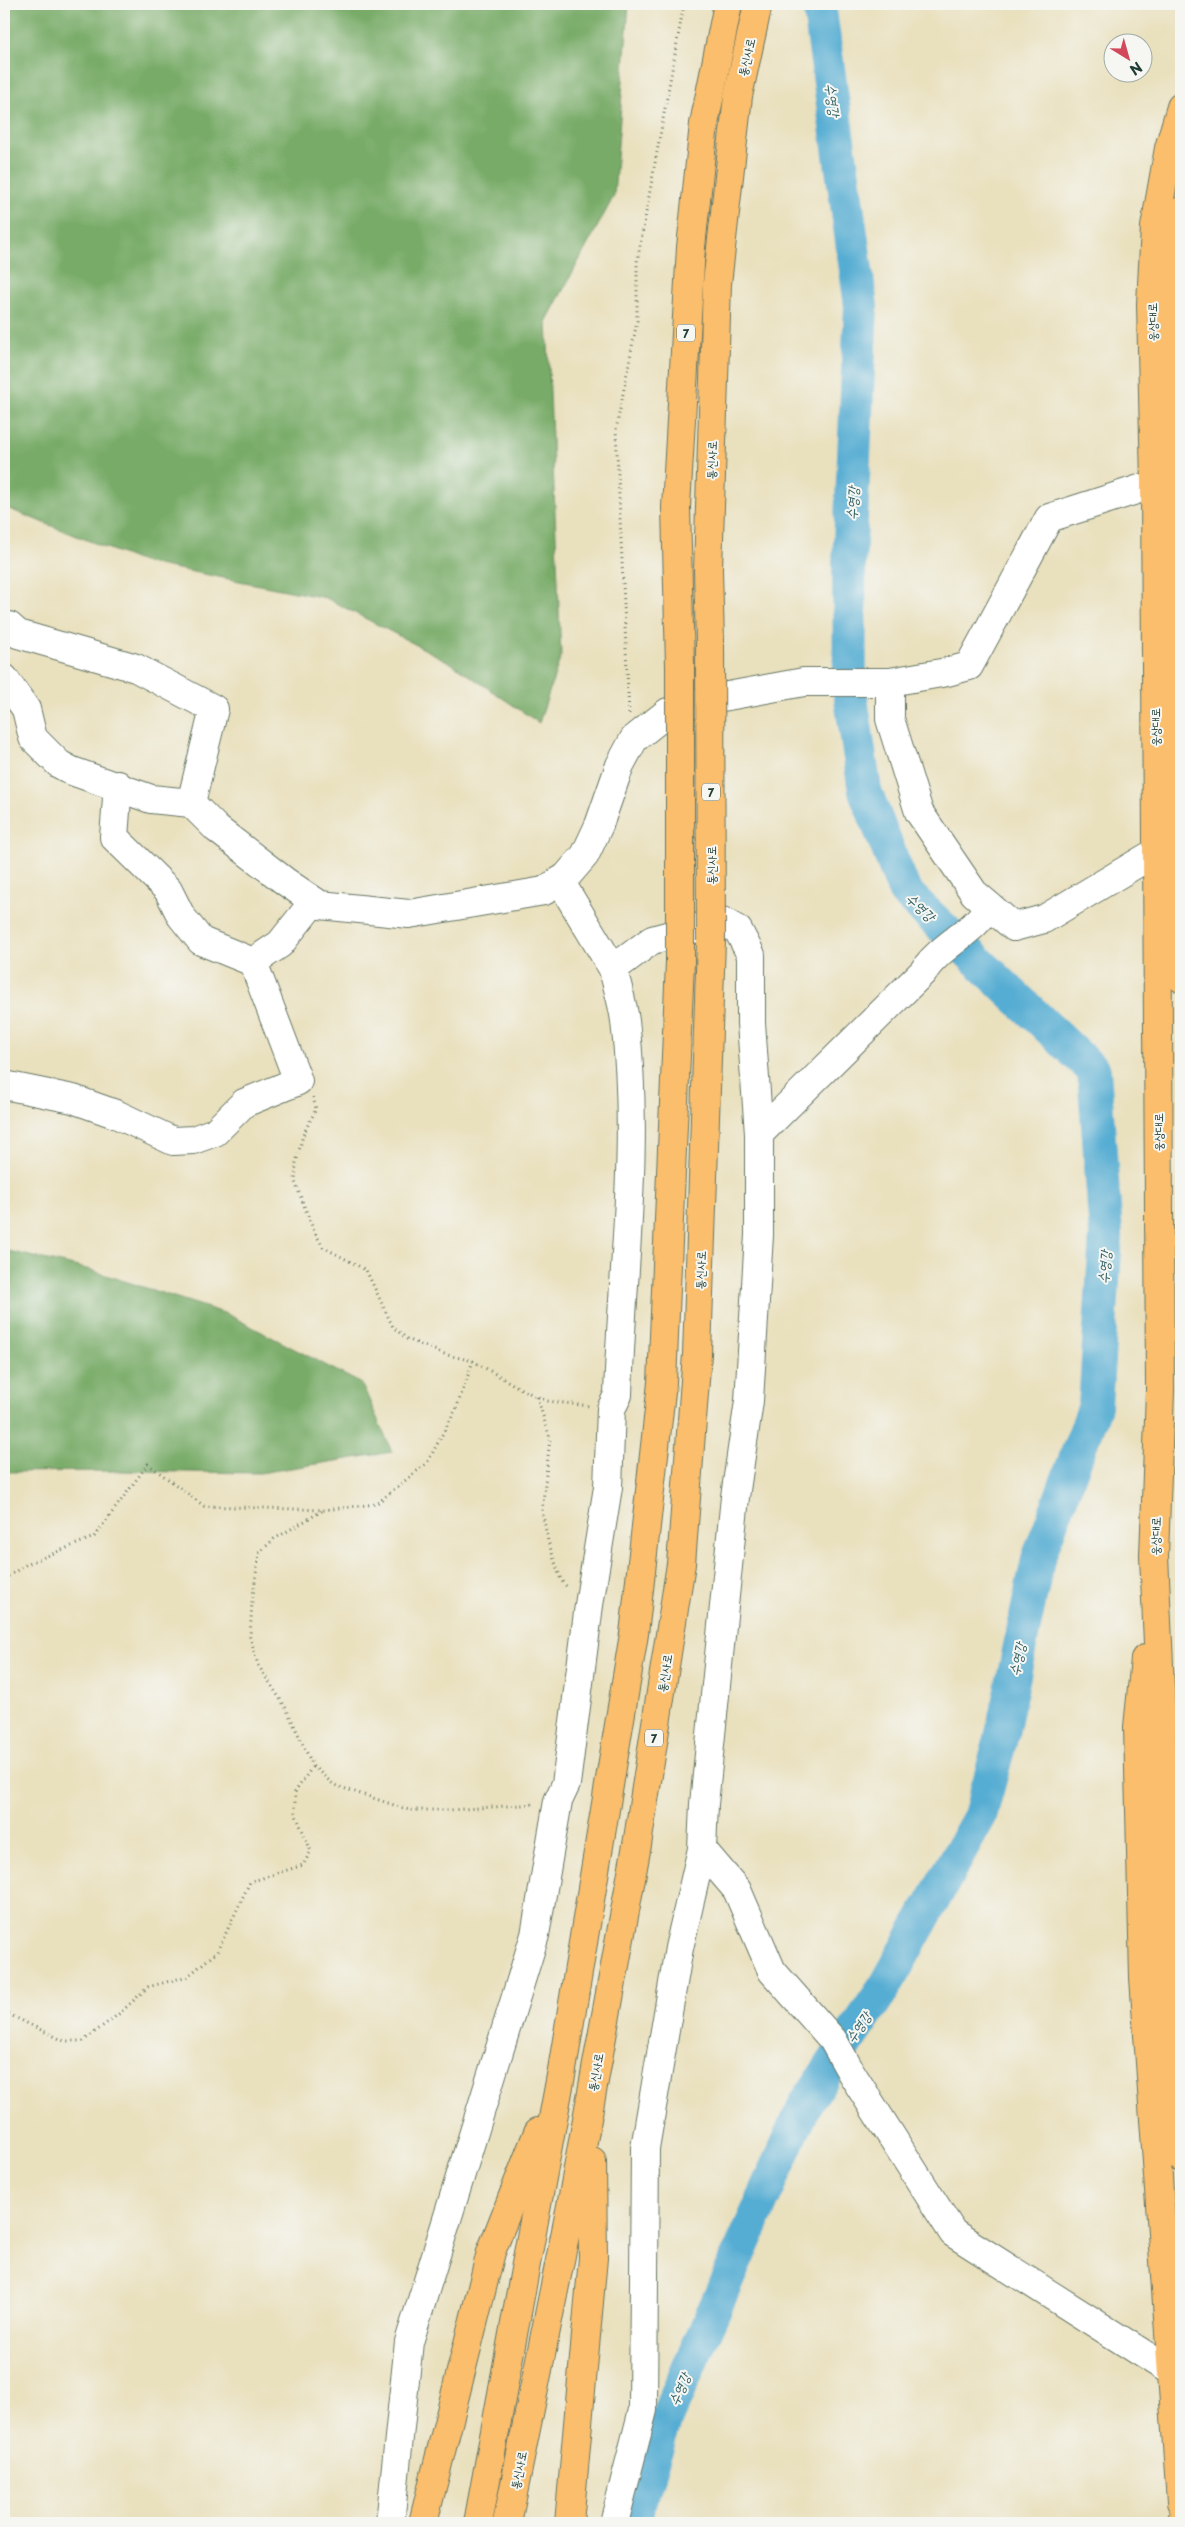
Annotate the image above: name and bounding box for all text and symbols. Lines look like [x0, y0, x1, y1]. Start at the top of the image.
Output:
north arrow [1102, 32, 1152, 82]
street label: 통신사로 [733, 36, 759, 78]
text: N [1125, 57, 1147, 81]
water label: 수영강 [820, 82, 846, 120]
street label: 웅상대로 [1143, 303, 1161, 341]
road number: 7 [677, 324, 695, 342]
street label: 통신사로 [701, 440, 721, 480]
water label: 수영강 [841, 484, 863, 520]
street label: 웅상대로 [1146, 708, 1164, 746]
road number: 7 [702, 784, 720, 800]
street label: 통신사로 [702, 846, 720, 884]
water label: 수영강 [902, 888, 942, 927]
street label: 웅상대로 [1149, 1113, 1167, 1151]
water label: 수영강 [1092, 1248, 1116, 1285]
street label: 통신사로 [690, 1250, 710, 1290]
street label: 웅상대로 [1146, 1517, 1164, 1555]
water label: 수영강 [1003, 1639, 1031, 1678]
street label: 통신사로 [652, 1653, 676, 1693]
road number: 7 [645, 1730, 663, 1746]
water label: 수영강 [840, 2006, 877, 2047]
street label: 통신사로 [583, 2051, 607, 2093]
water label: 수영강 [663, 2368, 696, 2409]
street label: 통신사로 [505, 2449, 531, 2491]

